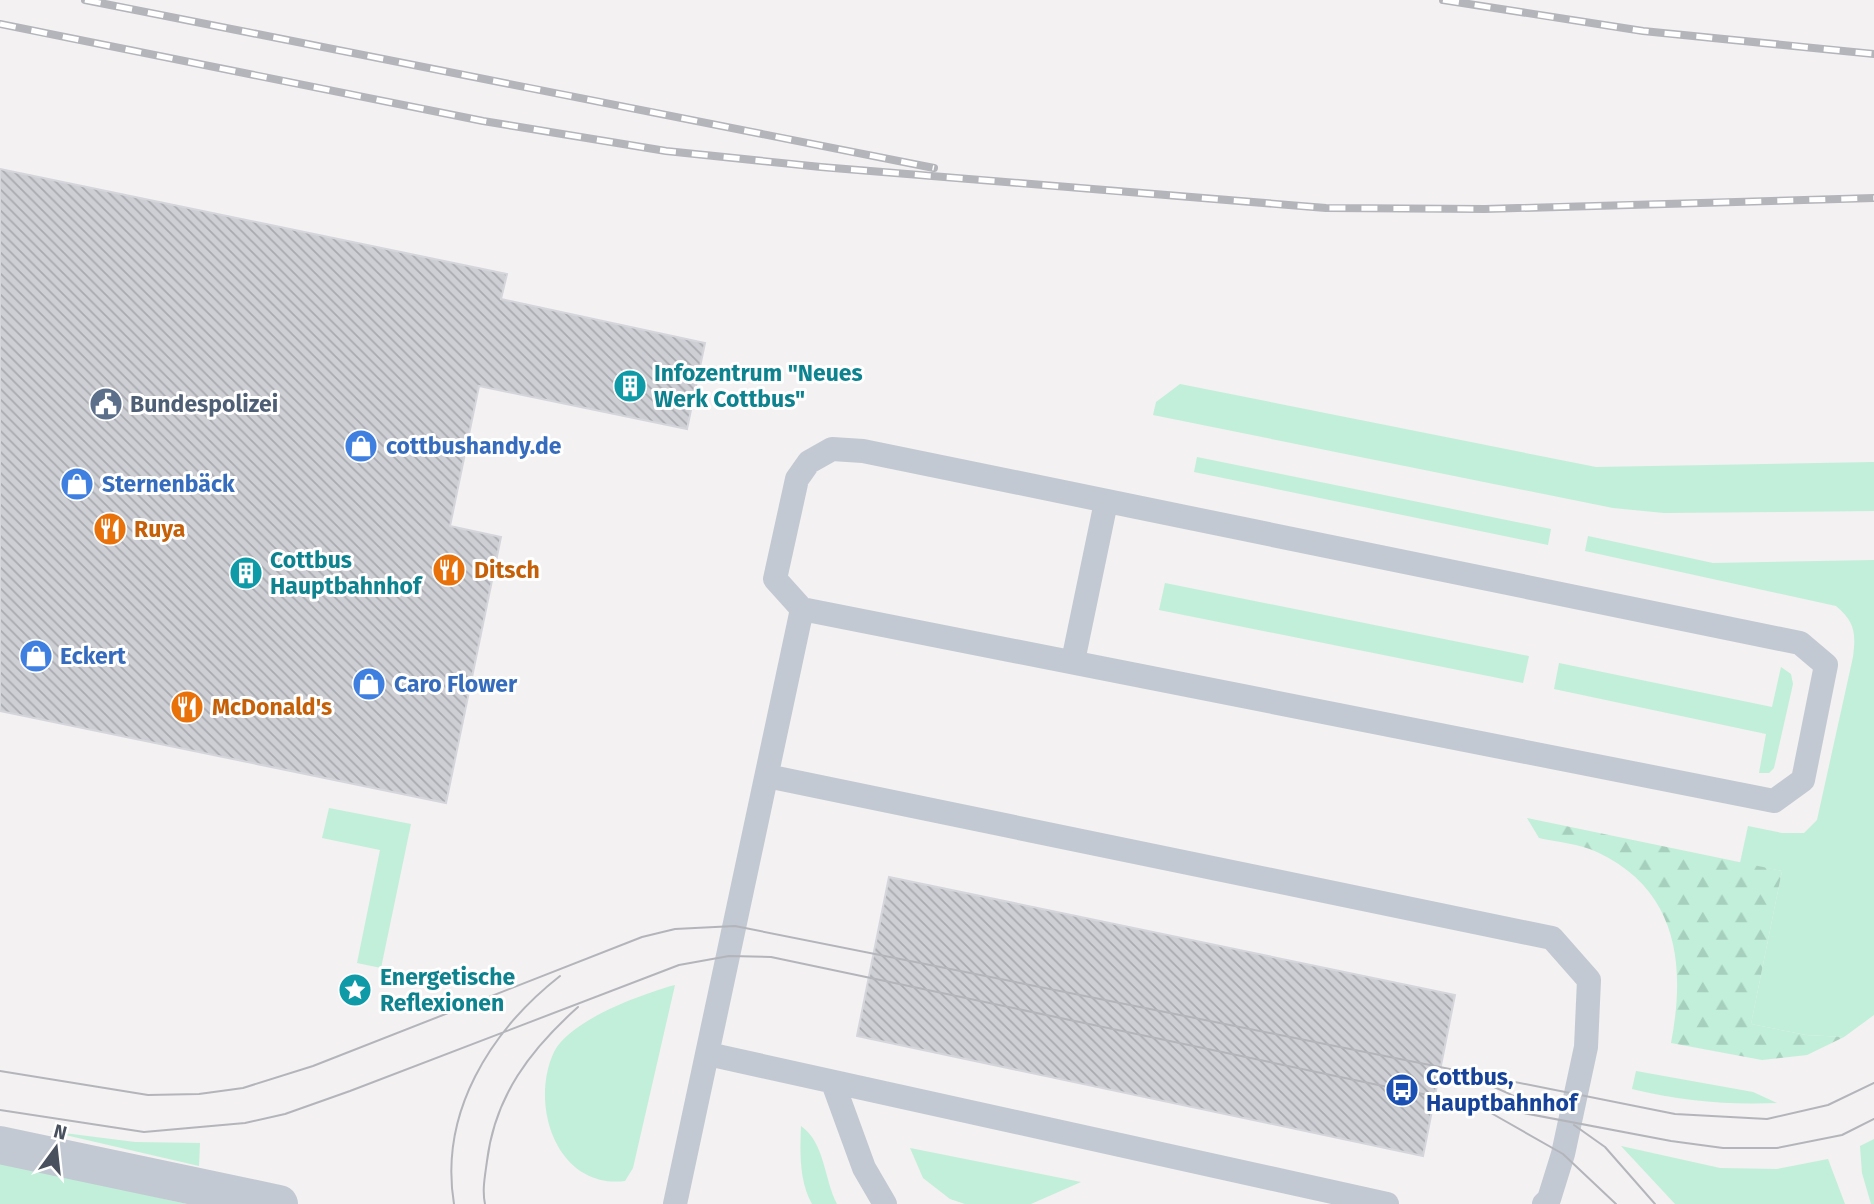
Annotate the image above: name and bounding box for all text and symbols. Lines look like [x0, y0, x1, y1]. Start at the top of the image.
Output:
place label: Infozentrum "Neues Werk Cottbus" [654, 359, 863, 413]
building icon: Infozentrum "Neues Werk Cottbus" [611, 367, 649, 405]
public building icon: Bundespolizei [87, 385, 125, 423]
place label: Bundespolizei [130, 390, 278, 418]
shop icon: cottbushandy.de [342, 427, 380, 465]
place label: cottbushandy.de [386, 432, 562, 460]
shop icon: Sternenbäck [58, 465, 96, 503]
place label: Sternenbäck [102, 470, 235, 498]
restaurant icon: Ruya [91, 510, 129, 548]
place label: Ruya [134, 515, 185, 543]
place label: Cottbus Hauptbahnhof [270, 546, 423, 600]
restaurant icon: Ditsch [430, 551, 468, 589]
building icon: Cottbus Hauptbahnhof [227, 554, 265, 592]
place label: Ditsch [474, 556, 540, 584]
shop icon: Eckert [17, 637, 55, 675]
place label: Eckert [60, 642, 127, 670]
shop icon: Caro Flower [350, 665, 388, 703]
place label: Caro Flower [394, 670, 518, 698]
restaurant icon: McDonald's [168, 688, 206, 726]
place label: McDonald's [212, 693, 332, 721]
place label: Energetische Reflexionen [380, 963, 515, 1017]
place icon: Energetische Reflexionen [336, 971, 374, 1009]
place label: Cottbus, Hauptbahnhof [1426, 1063, 1579, 1117]
bus stop icon: Cottbus, Hauptbahnhof [1383, 1071, 1421, 1109]
north arrow [21, 1113, 91, 1183]
text: N [51, 1119, 69, 1145]

